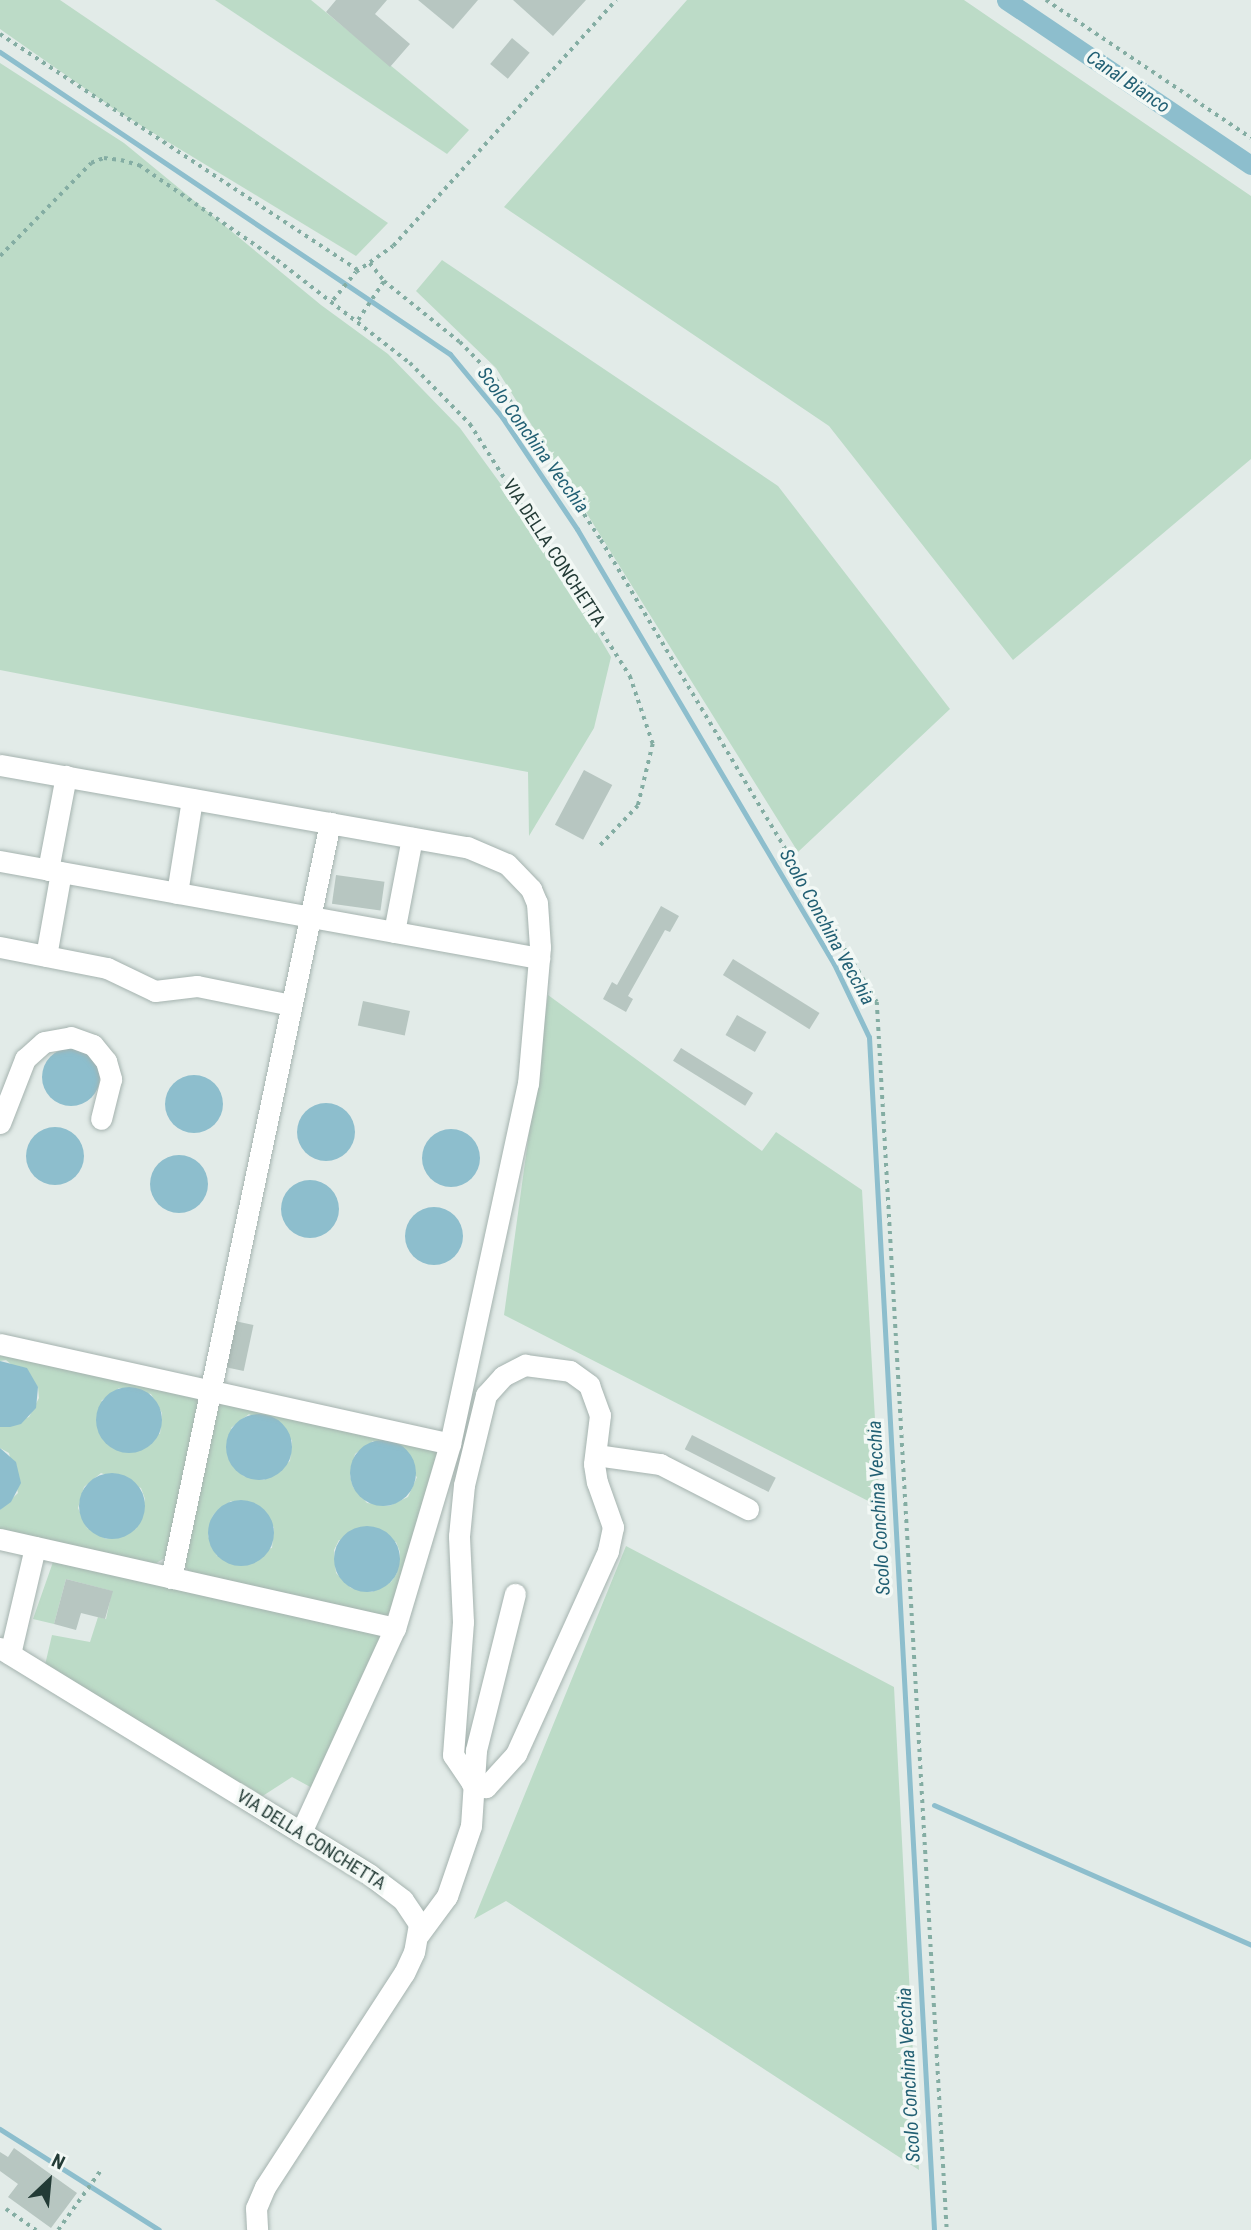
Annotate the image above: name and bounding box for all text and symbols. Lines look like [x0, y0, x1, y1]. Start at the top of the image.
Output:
water label: Canal Bianco [1082, 46, 1174, 118]
water label: Scolo Conchina Vecchia [472, 362, 594, 518]
street label: VIA DELLA CONCHETTA [498, 475, 610, 631]
water label: Scolo Conchina Vecchia [775, 845, 879, 1009]
water label: Scolo Conchina Vecchia [863, 1420, 895, 1596]
street label: VIA DELLA CONCHETTA [233, 1785, 389, 1895]
water label: Scolo Conchina Vecchia [893, 1987, 925, 2163]
north arrow [14, 2146, 84, 2216]
text: N [48, 2149, 69, 2175]

